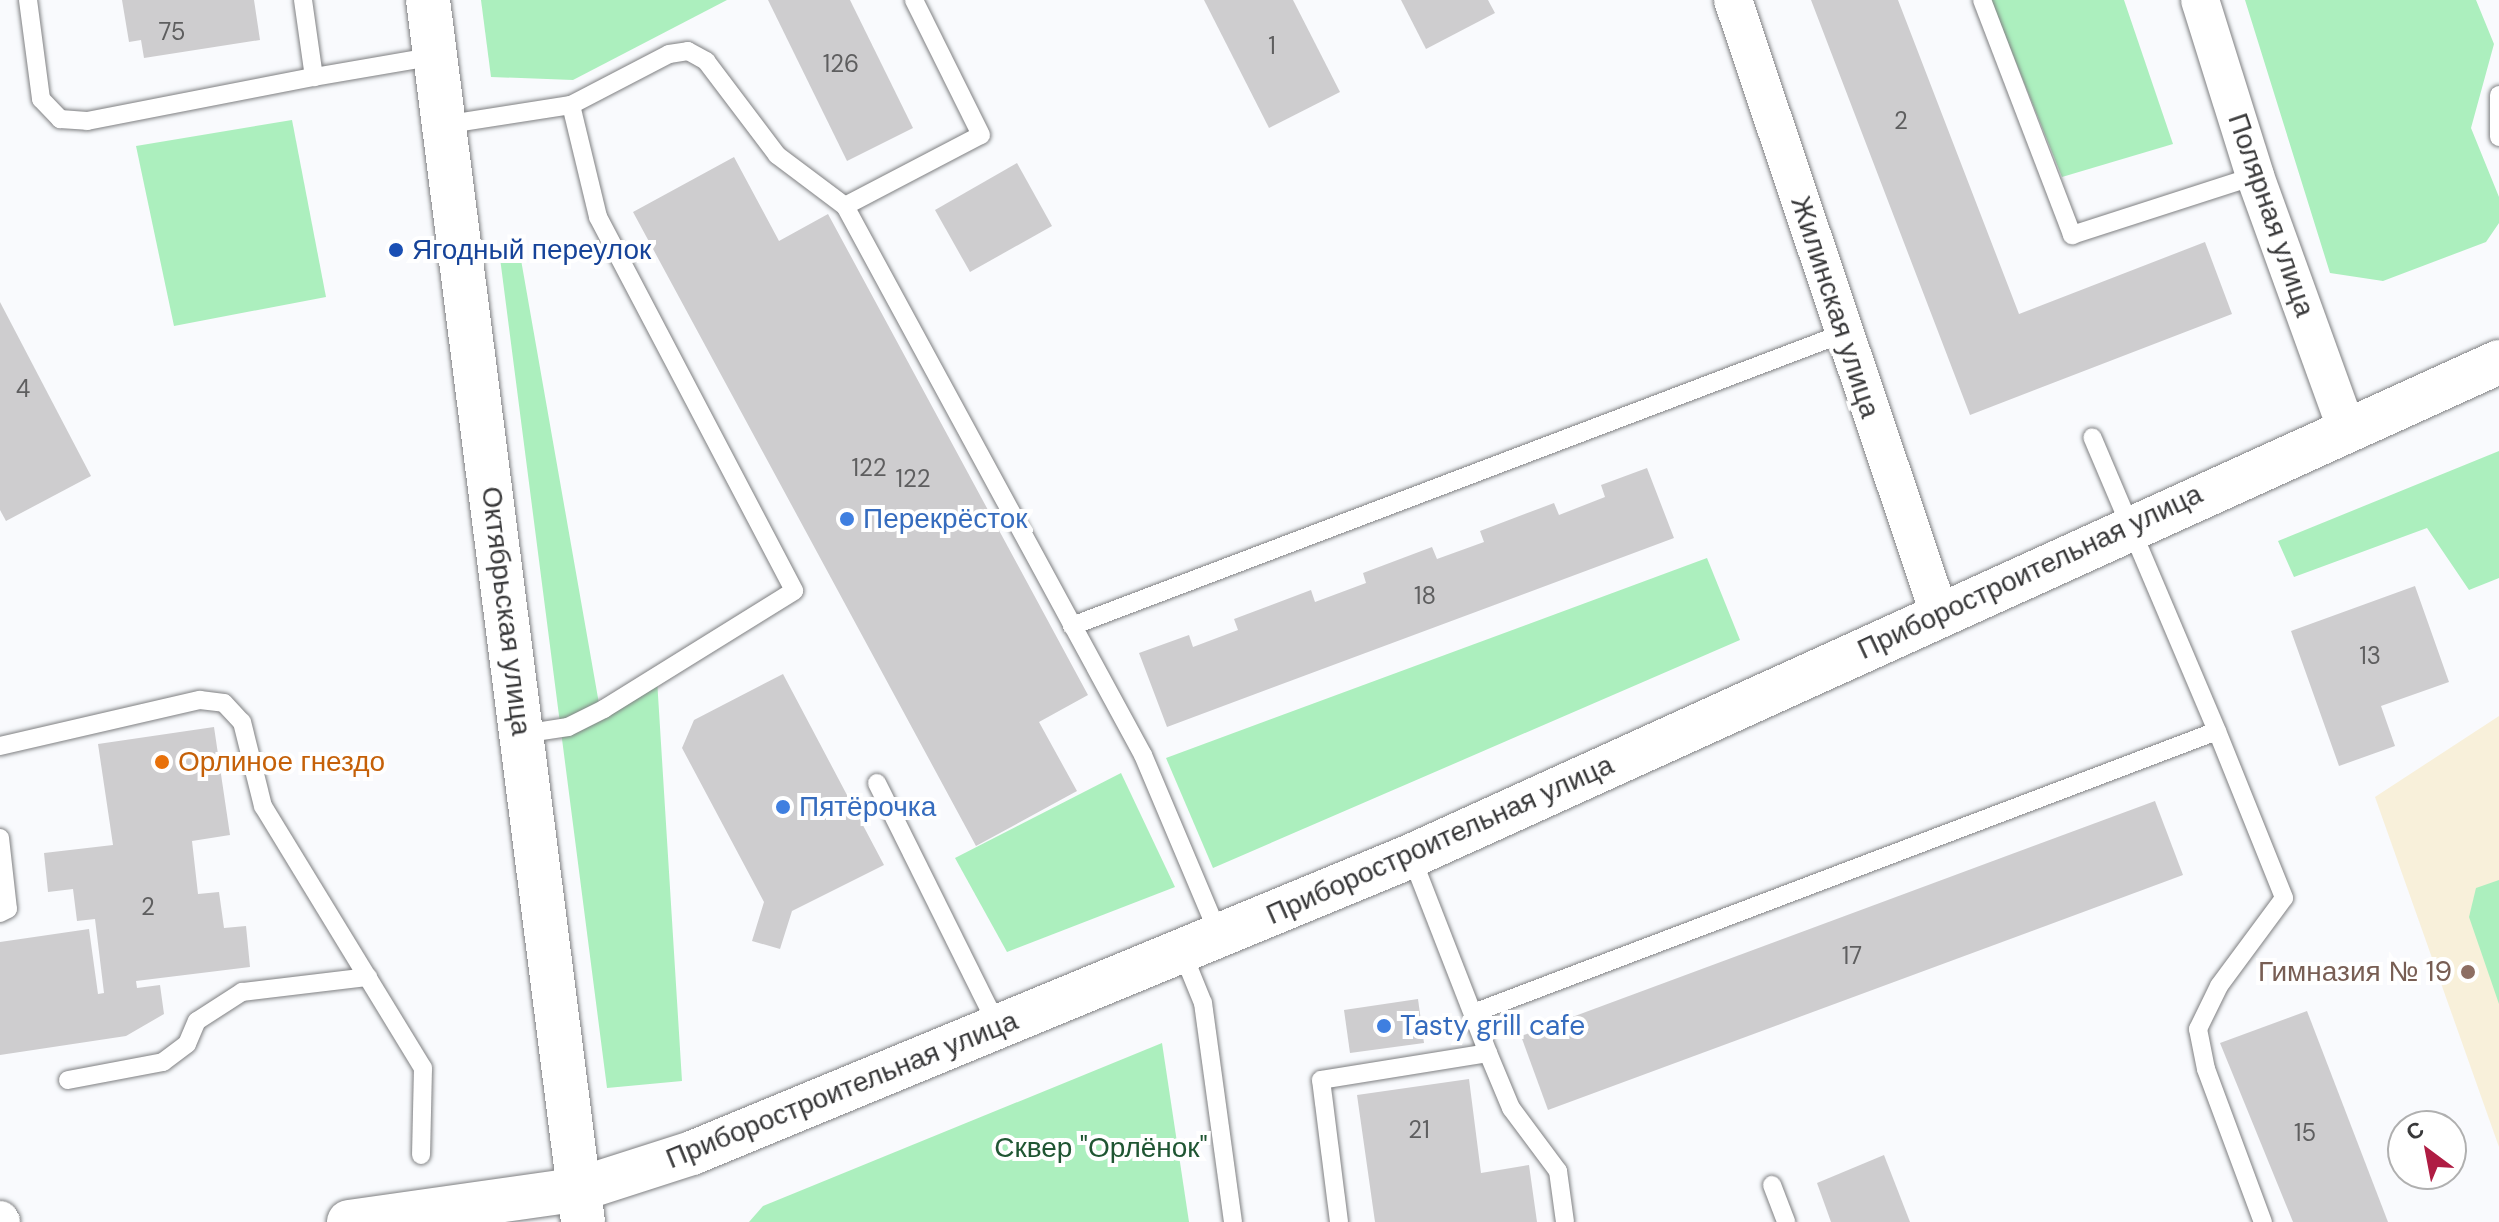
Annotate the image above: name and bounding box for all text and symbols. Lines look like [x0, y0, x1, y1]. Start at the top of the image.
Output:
house number: 75 [159, 18, 185, 46]
house number: 1 [1268, 32, 1276, 60]
house number: 126 [823, 50, 859, 78]
house number: 2 [1894, 107, 1908, 135]
street label: Полярная улица [2220, 109, 2322, 321]
street label: Жилинская улица [1783, 192, 1887, 422]
place label: Ягодный переулок [412, 233, 651, 267]
marker: Ягодный переулок [387, 241, 405, 259]
house number: 4 [16, 375, 30, 403]
house number: 122 [851, 454, 887, 482]
house number: 122 [895, 465, 931, 493]
street label: Приборостроительная улица [1852, 477, 2208, 667]
street label: Октябрьская улица [474, 485, 538, 737]
place label: Перекрёсток [863, 502, 1028, 536]
marker: Перекрёсток [838, 510, 856, 528]
house number: 18 [1414, 582, 1436, 610]
house number: 13 [2359, 642, 2381, 670]
place label: Орлиное гнездо [178, 745, 385, 779]
street label: Приборостроительная улица [1261, 748, 1619, 932]
marker: Орлиное гнездо [153, 753, 171, 771]
place label: Пятёрочка [799, 790, 936, 824]
marker: Пятёрочка [774, 798, 792, 816]
house number: 2 [141, 893, 155, 921]
house number: 17 [1842, 942, 1862, 970]
place label: Гимназия № 19 [2258, 955, 2452, 989]
marker: Гимназия № 19 [2459, 963, 2477, 981]
street label: Приборостроительная улица [661, 1004, 1023, 1176]
place label: Tasty grill cafe [1400, 1009, 1585, 1043]
marker: Tasty grill cafe [1375, 1017, 1393, 1035]
north arrow [2387, 1110, 2467, 1190]
text: С [2401, 1114, 2429, 1147]
house number: 21 [1408, 1116, 1430, 1144]
house number: 15 [2294, 1119, 2316, 1147]
park label: Сквер "Орлёнок" [994, 1131, 1208, 1165]

